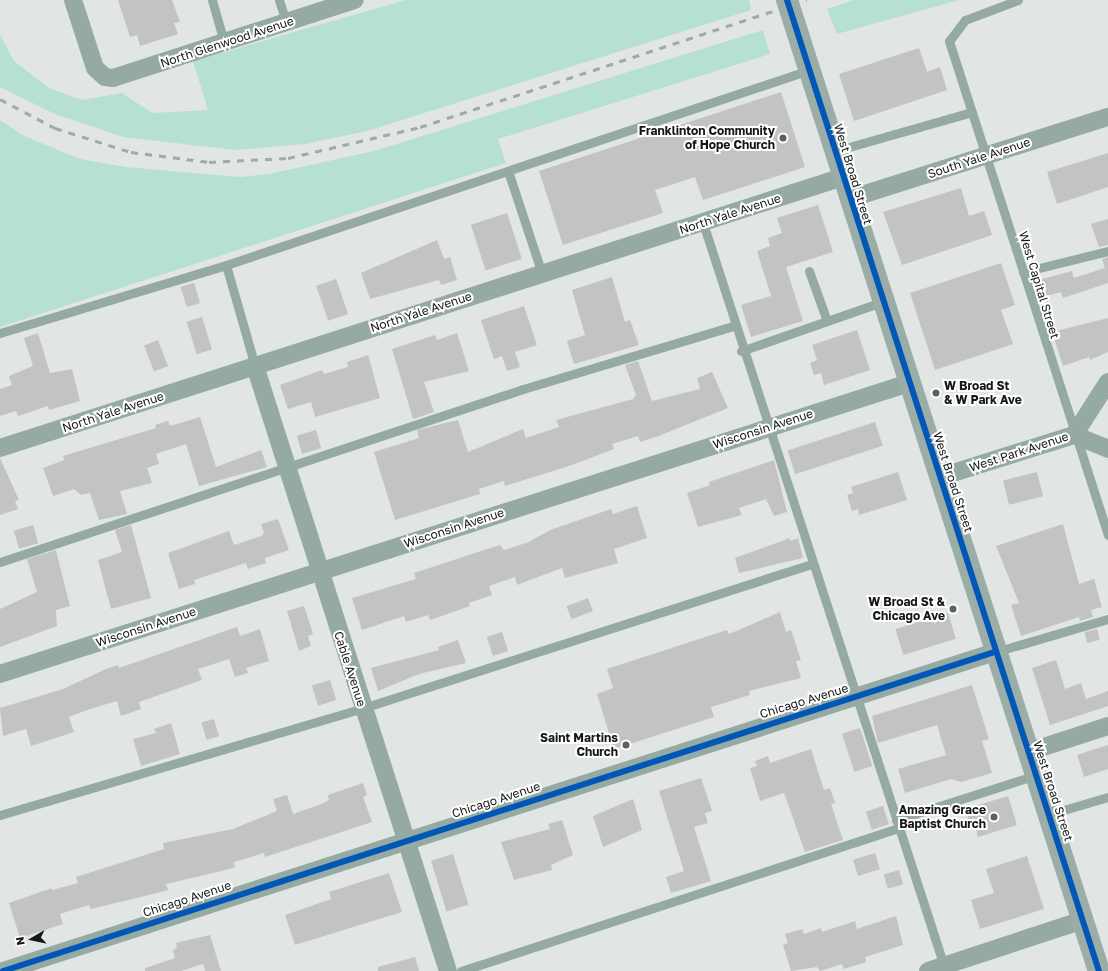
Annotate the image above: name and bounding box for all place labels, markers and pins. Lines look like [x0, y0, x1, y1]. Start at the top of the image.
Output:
place label: Franklinton Community of Hope Church [639, 124, 775, 152]
marker: Franklinton Community of Hope Church [778, 133, 788, 143]
place label: W Broad St & W Park Ave [944, 379, 1022, 407]
marker: W Broad St & W Park Ave [931, 388, 941, 398]
place label: W Broad St & Chicago Ave [868, 595, 945, 623]
marker: W Broad St & Chicago Ave [948, 604, 958, 614]
place label: Saint Martins Church [540, 731, 618, 759]
marker: Saint Martins Church [621, 740, 631, 750]
place label: Amazing Grace Baptist Church [899, 803, 986, 831]
marker: Amazing Grace Baptist Church [989, 812, 999, 822]

